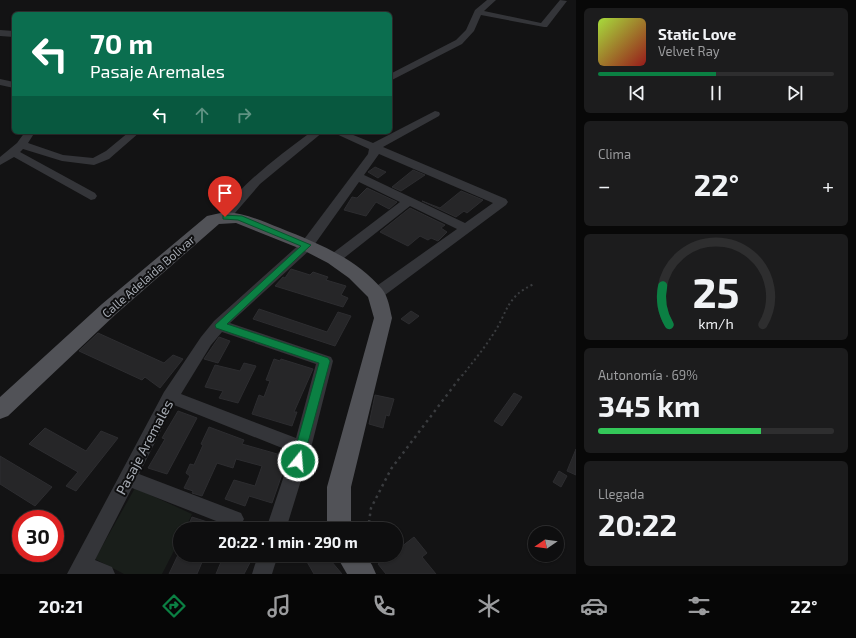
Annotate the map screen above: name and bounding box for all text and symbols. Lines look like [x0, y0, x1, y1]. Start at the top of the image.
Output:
text: Static Love [658, 25, 736, 43]
text: 70 m [90, 26, 153, 60]
icon: left [24, 28, 76, 80]
text: Velvet Ray [658, 43, 720, 59]
text: Pasaje Aremales [90, 60, 225, 82]
icon: previous [626, 82, 648, 104]
icon: pause [705, 82, 727, 104]
icon: next [784, 82, 806, 104]
icon: left [149, 104, 171, 126]
icon: ahead [191, 104, 213, 126]
icon: right [233, 104, 255, 126]
text: Clima [598, 146, 631, 162]
text: 22° [694, 166, 739, 202]
text: − [598, 172, 611, 198]
text: + [822, 172, 834, 198]
pin [208, 176, 242, 217]
icon: arrive [214, 182, 236, 204]
street label: Calle Adelaida Bolivar [99, 232, 197, 320]
text: 25 [692, 266, 740, 316]
text: km/h [698, 315, 734, 332]
text: Autonomía · 69% [598, 367, 698, 383]
text: 345 km [598, 387, 700, 423]
street label: Pasaje Aremales [112, 397, 176, 497]
position arrow [277, 440, 319, 482]
text: Llegada [598, 486, 644, 502]
text: 20:22 [598, 506, 677, 542]
speed limit sign: 30 [12, 510, 64, 562]
north arrow [528, 526, 564, 562]
map controls [528, 526, 564, 562]
text: 20:22 · 1 min · 290 m [218, 533, 358, 551]
icon: directions [160, 592, 188, 620]
icon: music [265, 592, 293, 620]
icon: phone [370, 592, 398, 620]
icon: climate [475, 592, 503, 620]
icon: car [580, 592, 608, 620]
icon: filters [685, 592, 713, 620]
text: 20:21 [39, 595, 83, 617]
text: 22° [790, 595, 817, 617]

